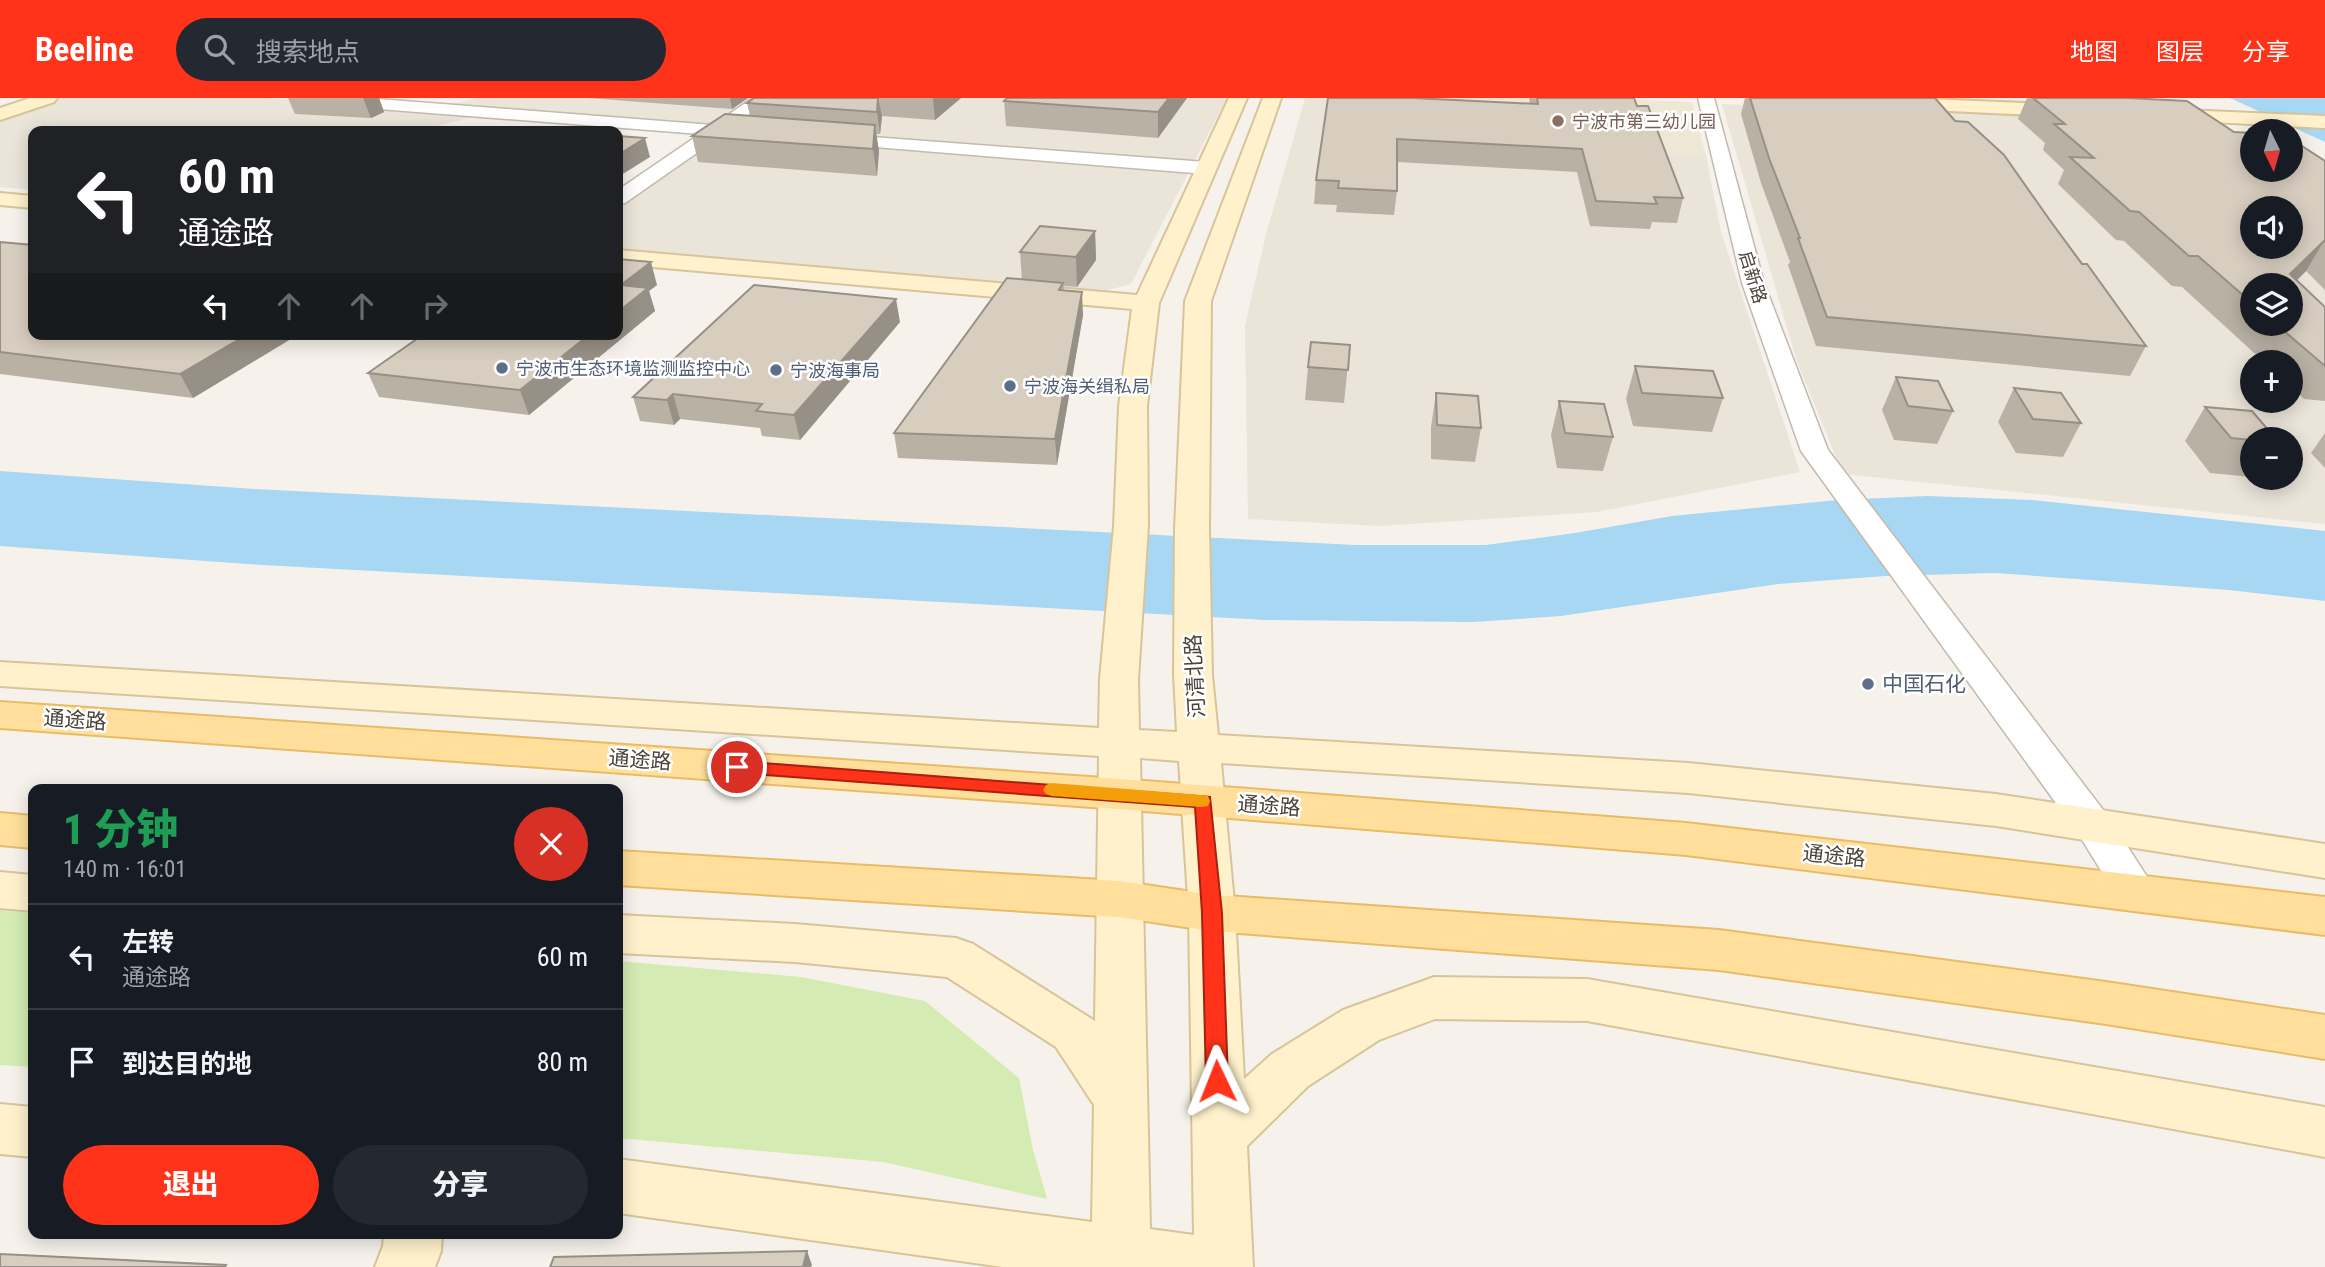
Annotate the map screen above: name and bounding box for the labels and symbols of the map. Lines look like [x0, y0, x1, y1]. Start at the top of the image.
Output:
place label: 宁波市第三幼儿园 [1572, 111, 1716, 132]
marker: 宁波市第三幼儿园 [1550, 113, 1566, 129]
north arrow [2240, 119, 2303, 182]
street label: 启新路 [1735, 248, 1771, 306]
place label: 宁波市生态环境监测监控中心 [516, 358, 750, 379]
marker: 宁波市生态环境监测监控中心 [494, 360, 510, 376]
place label: 宁波海事局 [790, 360, 880, 381]
marker: 宁波海事局 [768, 362, 784, 378]
place label: 宁波海关缉私局 [1024, 376, 1150, 397]
marker: 宁波海关缉私局 [1002, 378, 1018, 394]
street label: 河清北路 [1181, 633, 1209, 719]
place label: 中国石化 [1882, 672, 1966, 696]
marker: 中国石化 [1860, 676, 1876, 692]
street label: 通途路 [43, 706, 107, 734]
pin [707, 737, 767, 797]
street label: 通途路 [608, 746, 672, 774]
street label: 通途路 [1237, 792, 1301, 820]
street label: 通途路 [1801, 841, 1867, 871]
position arrow [1180, 1044, 1254, 1118]

